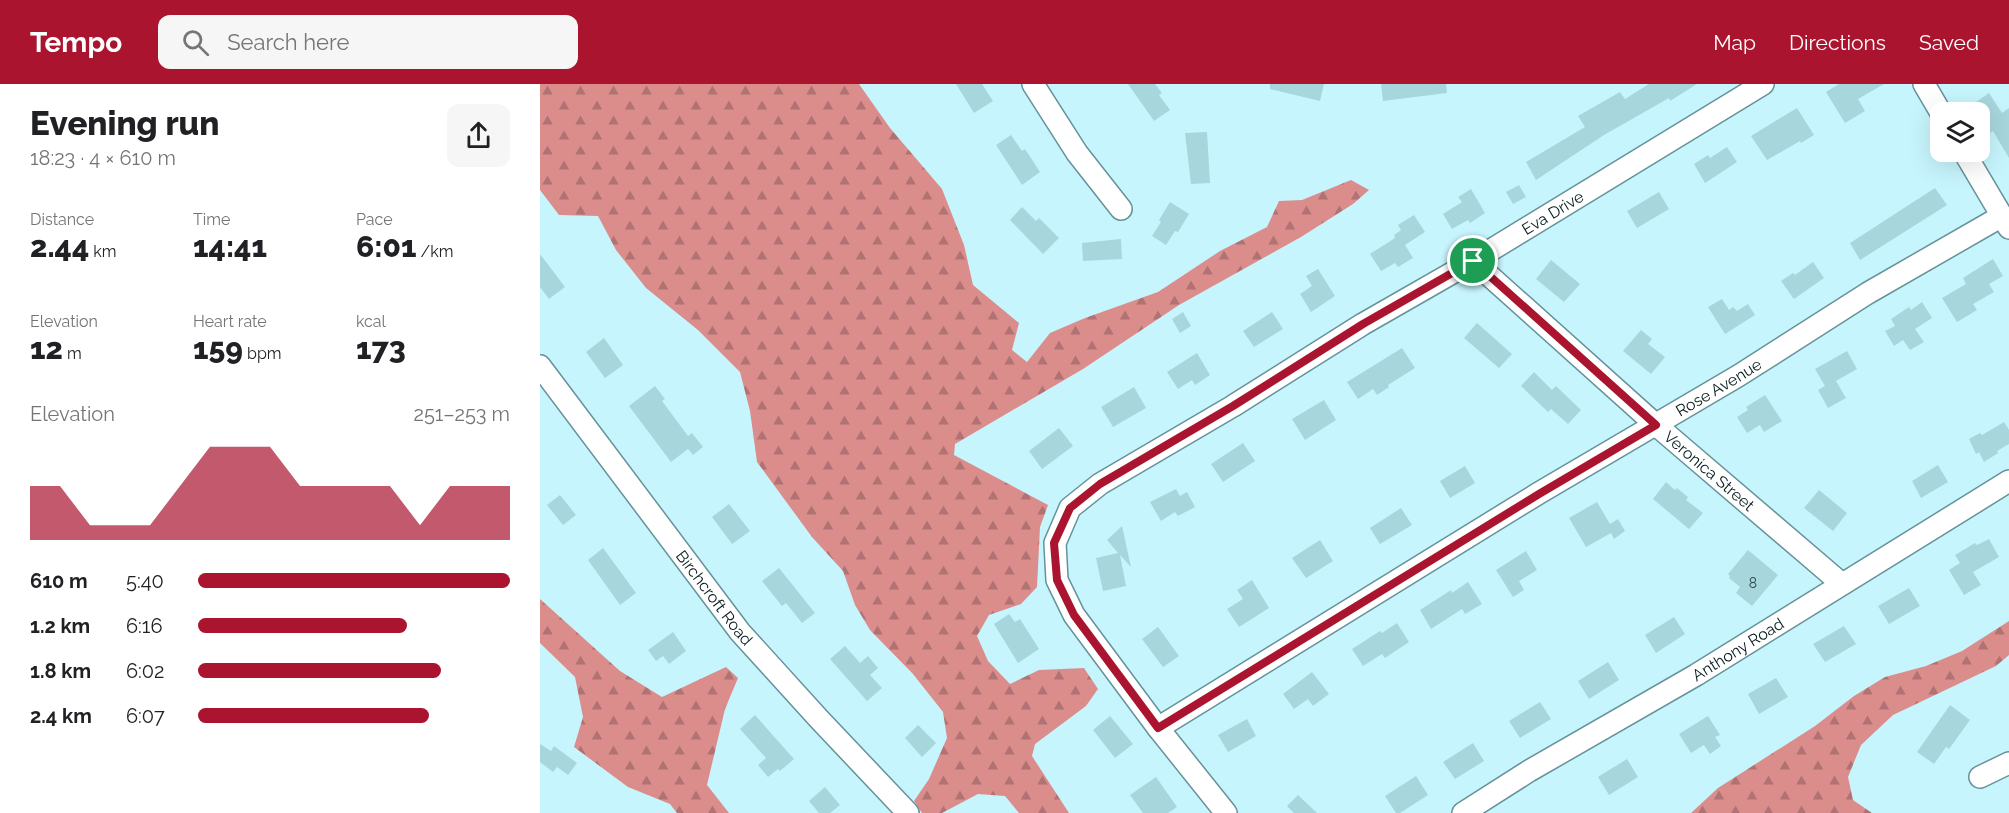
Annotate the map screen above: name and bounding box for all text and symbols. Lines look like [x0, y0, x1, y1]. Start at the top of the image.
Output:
search box [158, 15, 578, 69]
text: Tempo [30, 26, 122, 59]
icon: search [179, 26, 212, 59]
text: Search here [227, 29, 349, 55]
text: Map [1713, 30, 1756, 55]
text: Directions [1789, 30, 1886, 55]
text: Saved [1919, 30, 1979, 55]
map controls [1930, 102, 1990, 162]
button: layers [1930, 102, 1990, 162]
text: Evening run [30, 104, 220, 143]
button: share [447, 104, 510, 167]
text: 18:23 · 4 × 610 m [30, 146, 176, 170]
street label: Eva Drive [1519, 187, 1587, 239]
text: Distance [30, 210, 94, 229]
text: Time [193, 210, 230, 229]
text: Pace [356, 210, 393, 229]
text: 2.44 [30, 229, 89, 264]
text: 14:41 [193, 229, 267, 264]
text: 6:01 [356, 229, 416, 264]
pin [1447, 235, 1498, 286]
text: km [89, 242, 117, 261]
text: /km [416, 242, 453, 261]
icon: arrive [1456, 244, 1489, 277]
text: Elevation [30, 312, 98, 331]
text: Heart rate [193, 312, 267, 331]
text: kcal [356, 312, 386, 331]
text: 12 [30, 331, 63, 366]
text: 159 [193, 331, 243, 366]
text: 173 [356, 331, 406, 366]
text: m [63, 344, 82, 363]
text: bpm [243, 344, 281, 363]
street label: Rose Avenue [1672, 355, 1765, 421]
text: Elevation [30, 402, 115, 426]
text: 251–253 m [414, 402, 510, 426]
street label: Veronica Street [1660, 427, 1759, 515]
street label: Birchcroft Road [672, 547, 756, 649]
text: 610 m [30, 569, 88, 593]
text: 5:40 [126, 569, 164, 593]
house number: 8 [1749, 575, 1757, 591]
text: 1.2 km [30, 614, 90, 638]
text: 6:16 [126, 614, 162, 638]
street label: Anthony Road [1689, 614, 1787, 685]
text: 1.8 km [30, 659, 91, 683]
text: 6:02 [126, 659, 164, 683]
text: 2.4 km [30, 704, 92, 728]
text: 6:07 [126, 704, 165, 728]

